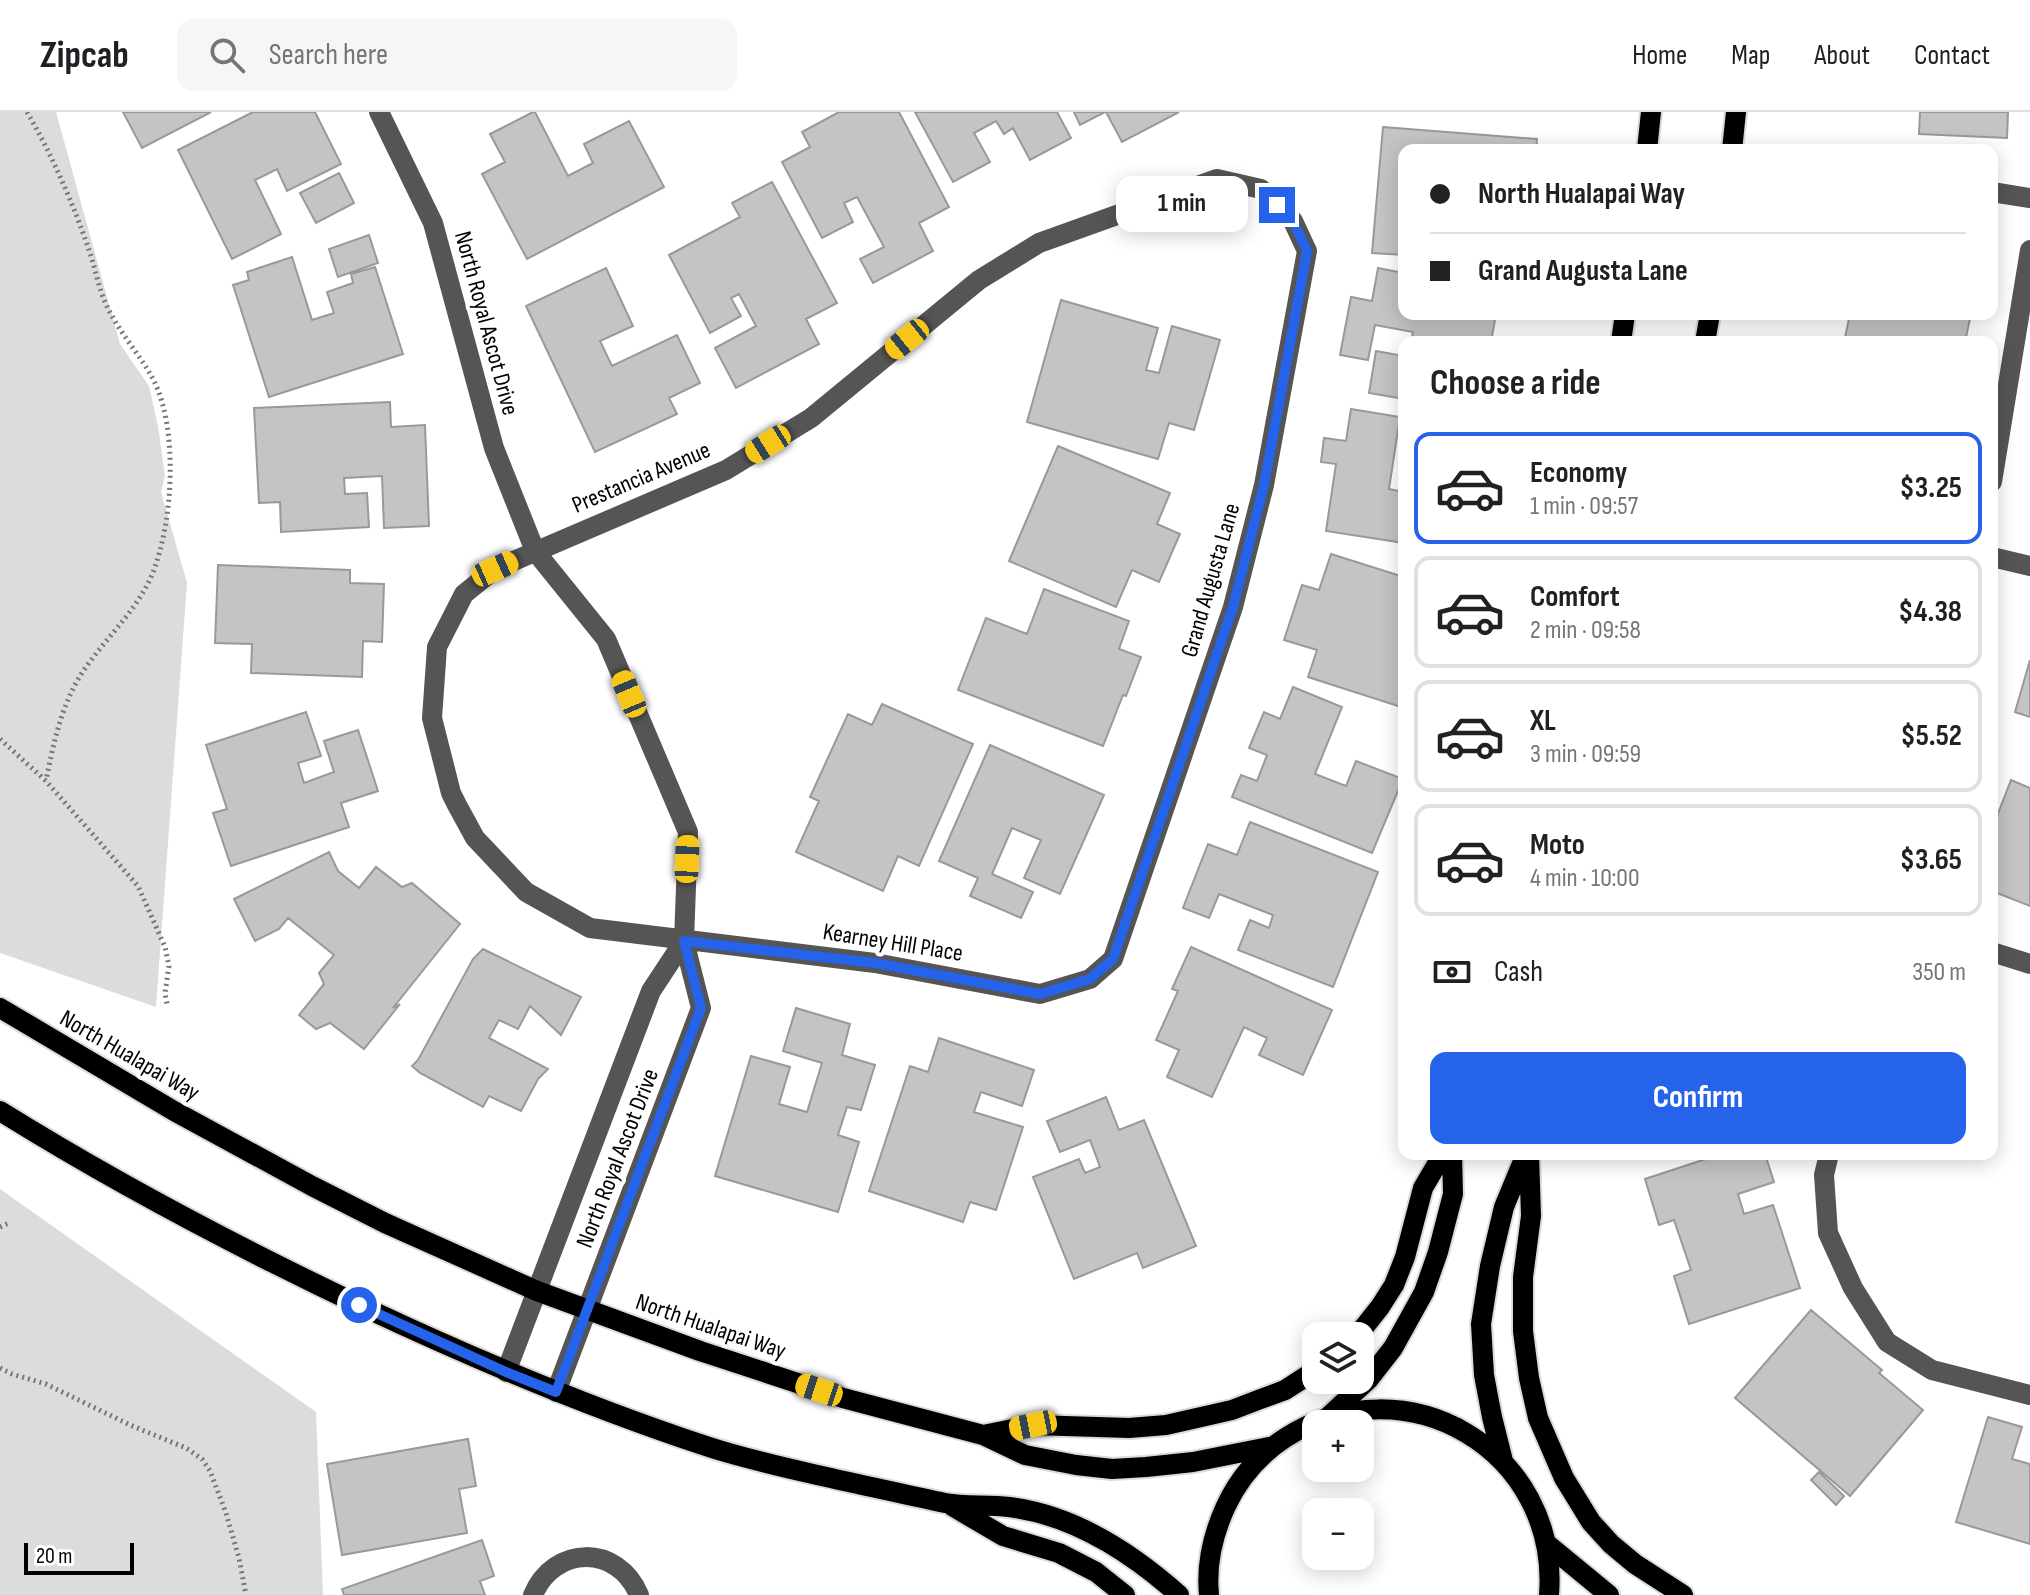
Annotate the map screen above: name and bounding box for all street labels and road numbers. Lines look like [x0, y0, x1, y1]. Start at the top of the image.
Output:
street label: North Royal Ascot Drive [448, 228, 525, 418]
street label: Prestancia Avenue [568, 435, 715, 520]
street label: Grand Augusta Lane [1175, 500, 1246, 660]
street label: Kearney Hill Place [821, 917, 965, 968]
street label: North Hualapai Way [55, 1004, 205, 1107]
street label: North Royal Ascot Drive [570, 1065, 665, 1252]
street label: North Hualapai Way [632, 1287, 790, 1366]

